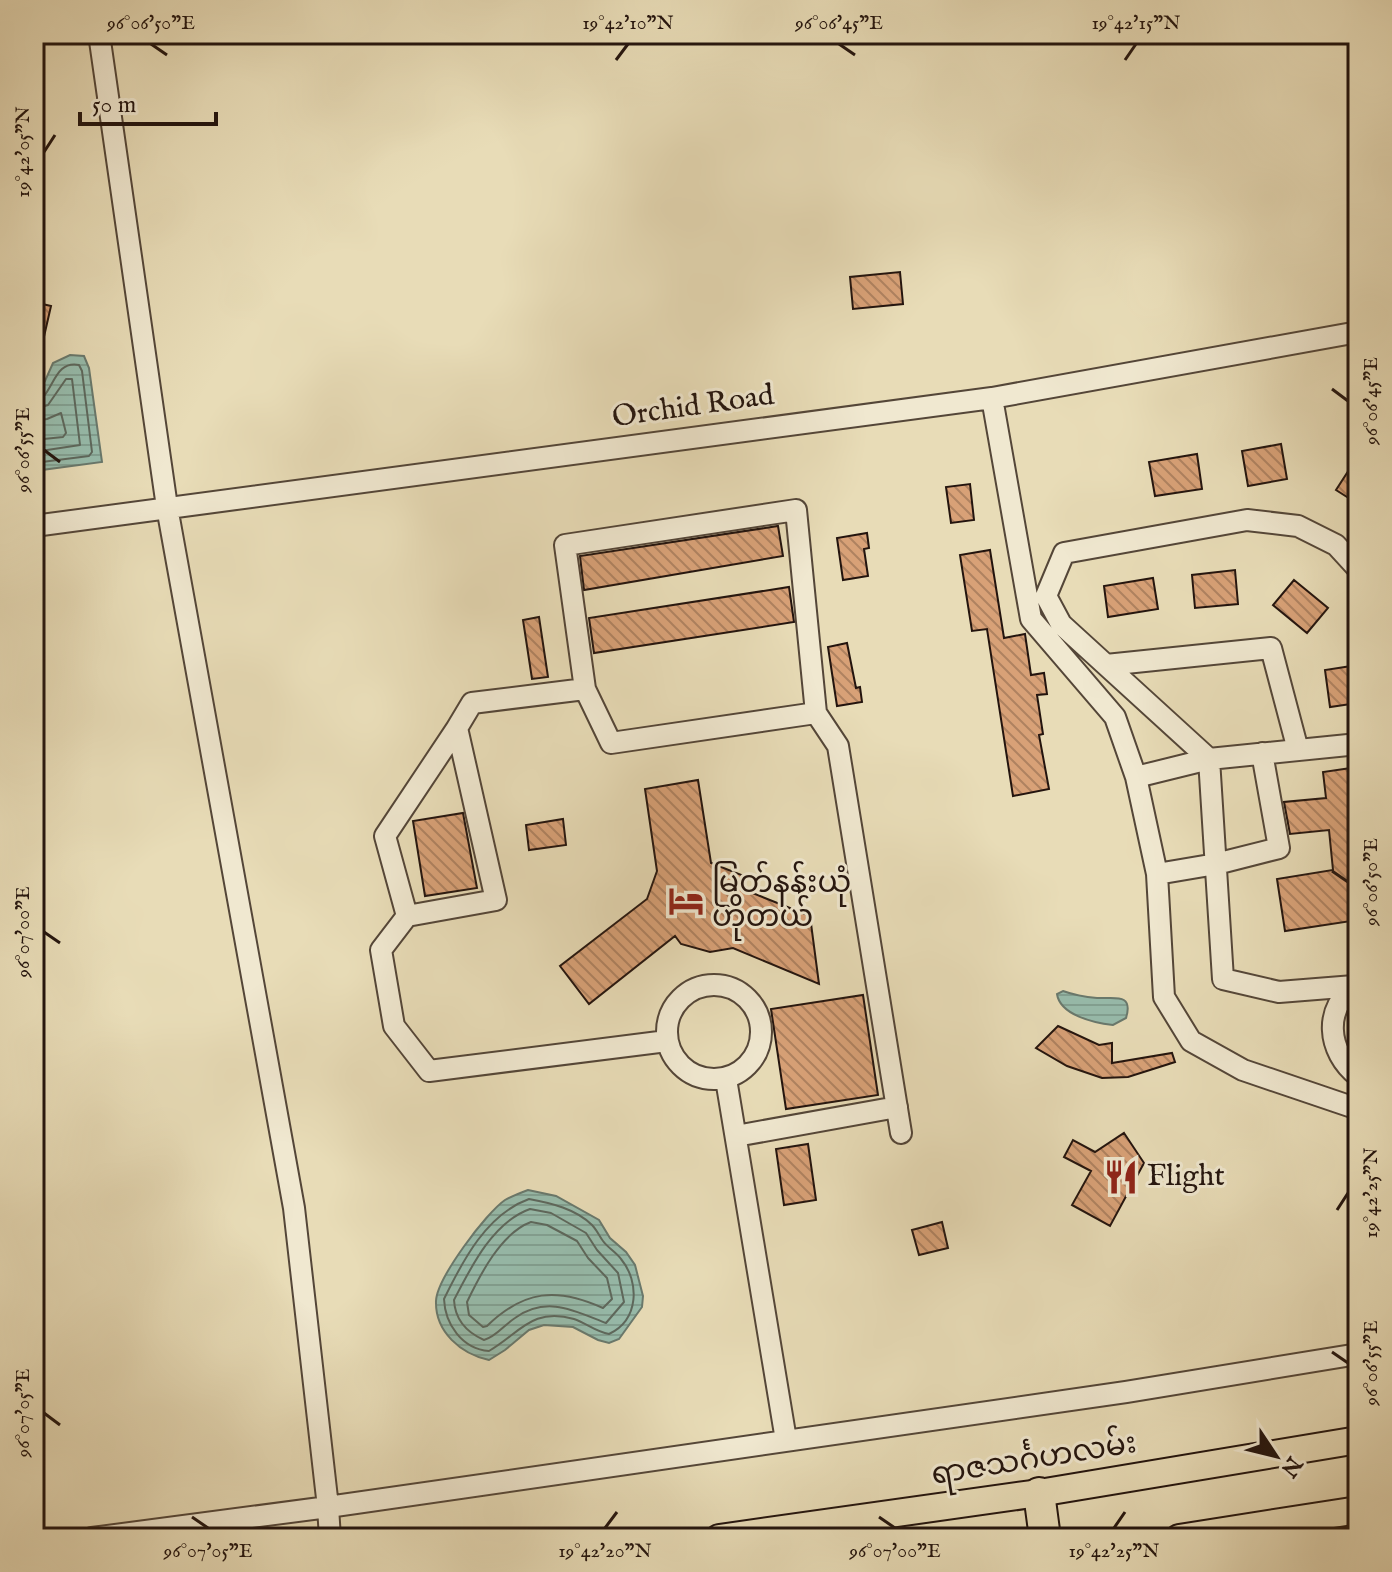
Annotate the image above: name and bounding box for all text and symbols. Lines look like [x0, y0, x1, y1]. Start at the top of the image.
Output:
text: 96°06'50"E [106, 11, 195, 36]
text: 19°42'10"N [582, 11, 674, 36]
text: 96°06'45"E [794, 11, 883, 36]
text: 19°42'15"N [1091, 11, 1181, 36]
scale bar [80, 76, 216, 126]
text: 50 m [92, 90, 136, 121]
text: 19°42'05"N [11, 106, 36, 198]
text: 96°06'45"E [1359, 357, 1384, 446]
street label: Orchid Road [610, 377, 777, 437]
text: 96°06'55"E [11, 407, 36, 494]
text: 96°06'50"E [1359, 838, 1384, 927]
place label: မြတ်နန်းယုံ ဟိုတယ် [712, 860, 851, 941]
hotel icon: မြတ်နန်းယုံ ဟိုတယ် [667, 882, 705, 920]
text: 96°07'00"E [11, 886, 36, 979]
text: 19°42'25"N [1359, 1147, 1384, 1239]
restaurant icon: Flight [1102, 1158, 1140, 1196]
place label: Flight [1147, 1158, 1225, 1196]
text: 96°06'55"E [1359, 1320, 1384, 1407]
text: 96°07'05"E [11, 1368, 36, 1459]
north arrow [1236, 1416, 1316, 1496]
street label: ရာဇသင်္ဂဟလမ်း [928, 1420, 1140, 1499]
text: N [1274, 1450, 1308, 1482]
text: 96°07'05"E [162, 1539, 253, 1564]
text: 19°42'20"N [558, 1539, 652, 1564]
text: 96°07'00"E [848, 1539, 941, 1564]
text: 19°42'25"N [1068, 1539, 1160, 1564]

